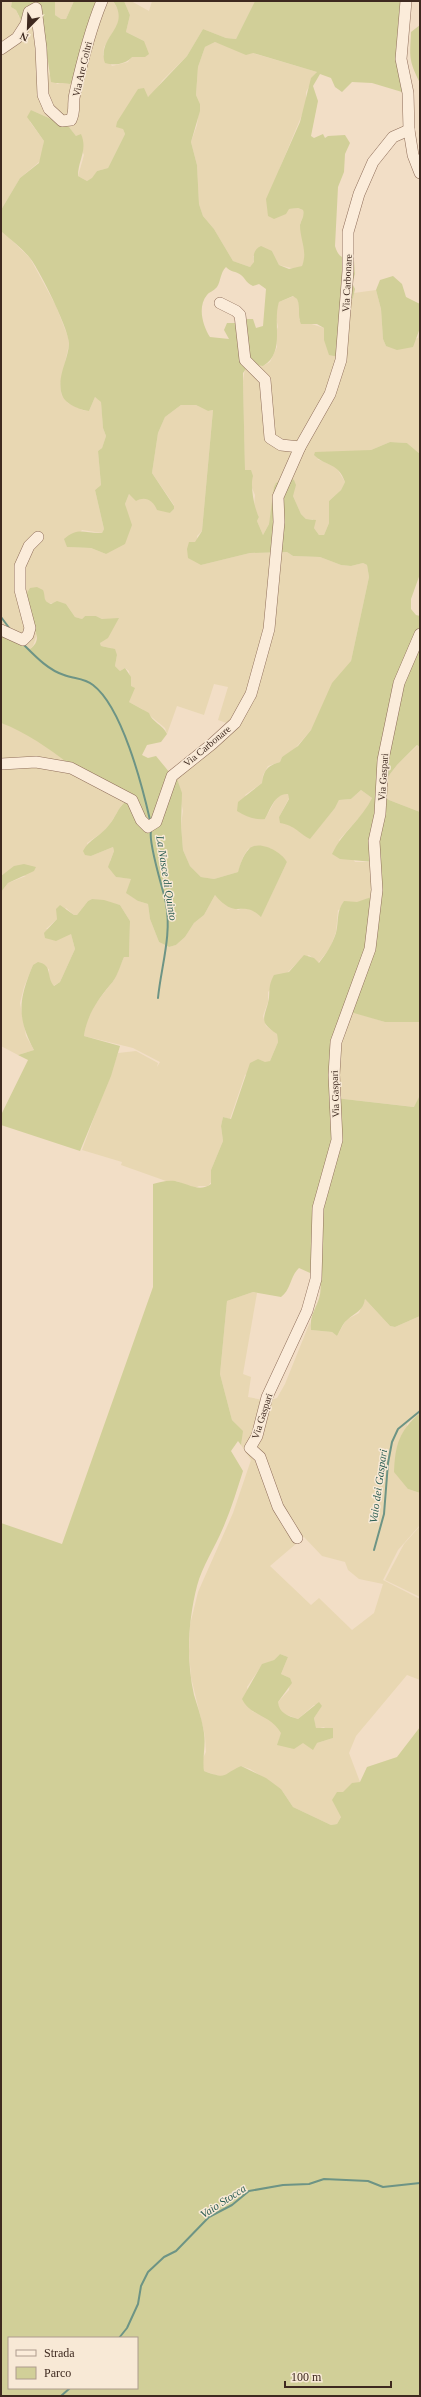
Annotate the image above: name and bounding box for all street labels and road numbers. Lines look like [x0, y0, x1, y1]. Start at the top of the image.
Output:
street label: Via Are Coltri [70, 40, 94, 98]
street label: Via Carbonare [340, 253, 354, 312]
street label: Via Carbonare [181, 723, 233, 769]
street label: Via Gaspari [376, 753, 390, 801]
street label: Via Gaspari [329, 1070, 341, 1118]
street label: Via Gaspari [249, 1392, 275, 1440]

